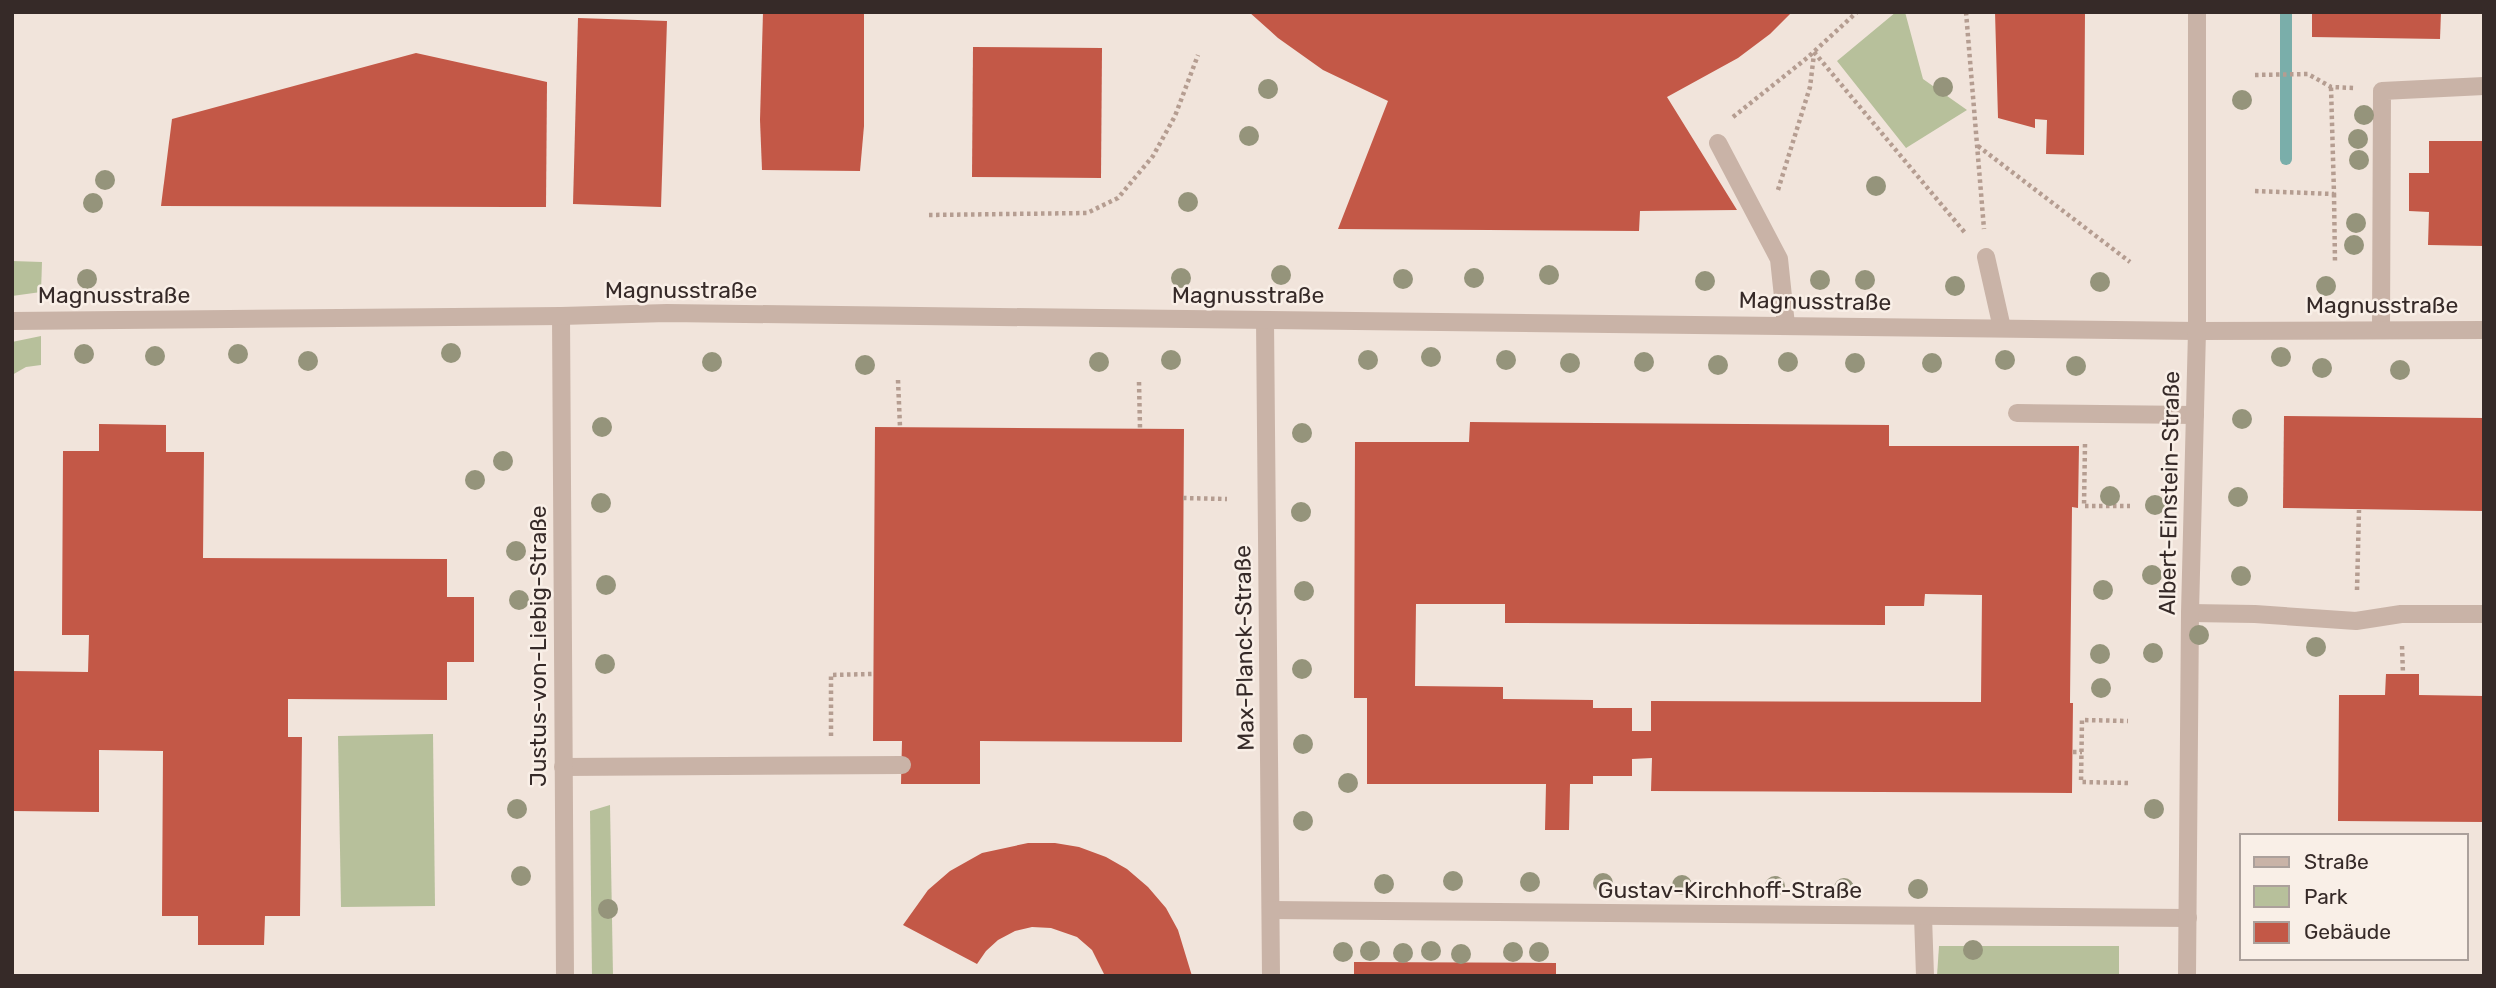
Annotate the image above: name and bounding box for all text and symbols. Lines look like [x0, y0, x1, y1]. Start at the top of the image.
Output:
street label: Magnusstraße [605, 276, 757, 304]
street label: Magnusstraße [38, 281, 190, 309]
street label: Magnusstraße [1172, 281, 1324, 309]
street label: Magnusstraße [1738, 286, 1892, 316]
street label: Magnusstraße [2306, 291, 2458, 319]
street label: Albert-Einstein-Straße [2153, 371, 2185, 615]
street label: Justus-von-Liebig-Straße [524, 505, 552, 787]
street label: Max-Planck-Straße [1228, 545, 1260, 751]
legend [2240, 834, 2468, 960]
text: Straße [2304, 849, 2369, 874]
street label: Gustav-Kirchhoff-Straße [1598, 876, 1862, 904]
text: Park [2304, 884, 2348, 909]
text: Gebäude [2304, 919, 2391, 944]

